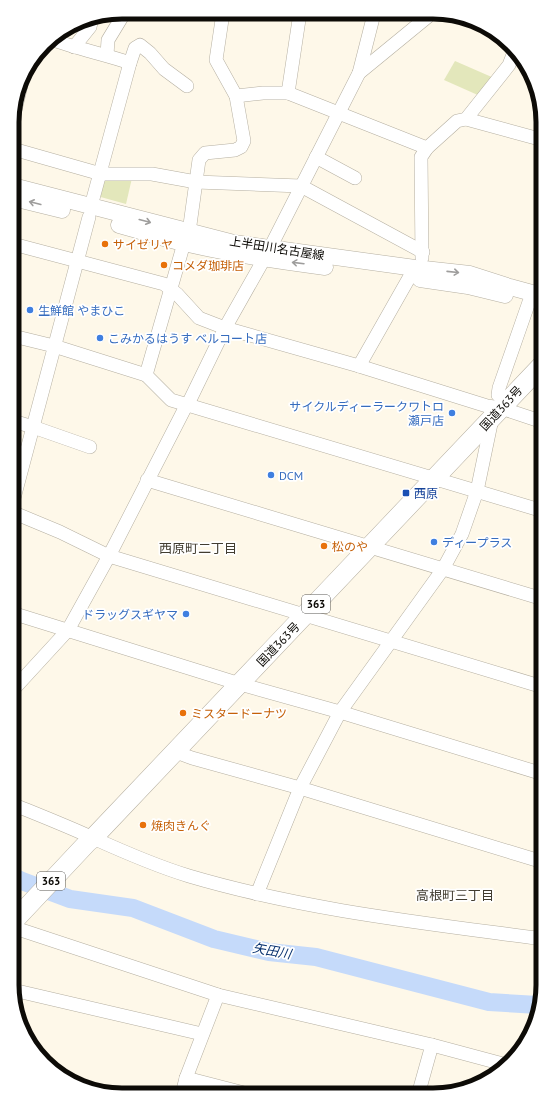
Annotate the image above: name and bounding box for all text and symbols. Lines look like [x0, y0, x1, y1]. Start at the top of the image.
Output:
one-way arrow [29, 199, 42, 207]
one-way arrow [139, 217, 152, 225]
street label: 上半田川名古屋線 [228, 233, 326, 263]
place label: サイゼリヤ [113, 237, 173, 252]
marker: サイゼリヤ [100, 239, 110, 249]
place label: コメダ珈琲店 [172, 258, 244, 273]
one-way arrow [292, 259, 305, 267]
marker: コメダ珈琲店 [159, 260, 169, 270]
one-way arrow [446, 268, 459, 276]
place label: 生鮮館 やまひこ [38, 303, 125, 318]
marker: 生鮮館 やまひこ [25, 305, 35, 315]
place label: こみかるはうす ベルコート店 [108, 331, 267, 346]
marker: こみかるはうす ベルコート店 [95, 333, 105, 343]
street label: 国道363号 [477, 383, 525, 433]
place label: サイクルディーラークワトロ 瀬戸店 [289, 399, 444, 428]
marker: サイクルディーラークワトロ 瀬戸店 [447, 408, 457, 418]
place label: DCM [279, 468, 303, 483]
marker: DCM [266, 470, 276, 480]
place label: 西原 [414, 486, 438, 501]
marker: 西原 [401, 488, 411, 498]
place label: ディープラス [442, 535, 512, 550]
marker: ディープラス [429, 537, 439, 547]
place label: 松のや [332, 539, 368, 554]
district label: 西原町二丁目 [159, 540, 237, 557]
marker: 松のや [319, 541, 329, 551]
road number: 363 [302, 595, 330, 613]
place label: ドラッグスギヤマ [82, 607, 178, 622]
marker: ドラッグスギヤマ [181, 609, 191, 619]
street label: 国道363号 [253, 619, 303, 669]
place label: ミスタードーナツ [191, 706, 287, 721]
marker: ミスタードーナツ [178, 708, 188, 718]
place label: 焼肉きんぐ [151, 818, 211, 833]
marker: 焼肉きんぐ [138, 820, 148, 830]
road number: 363 [37, 872, 65, 890]
district label: 高根町三丁目 [416, 887, 494, 904]
water label: 矢田川 [251, 939, 295, 963]

